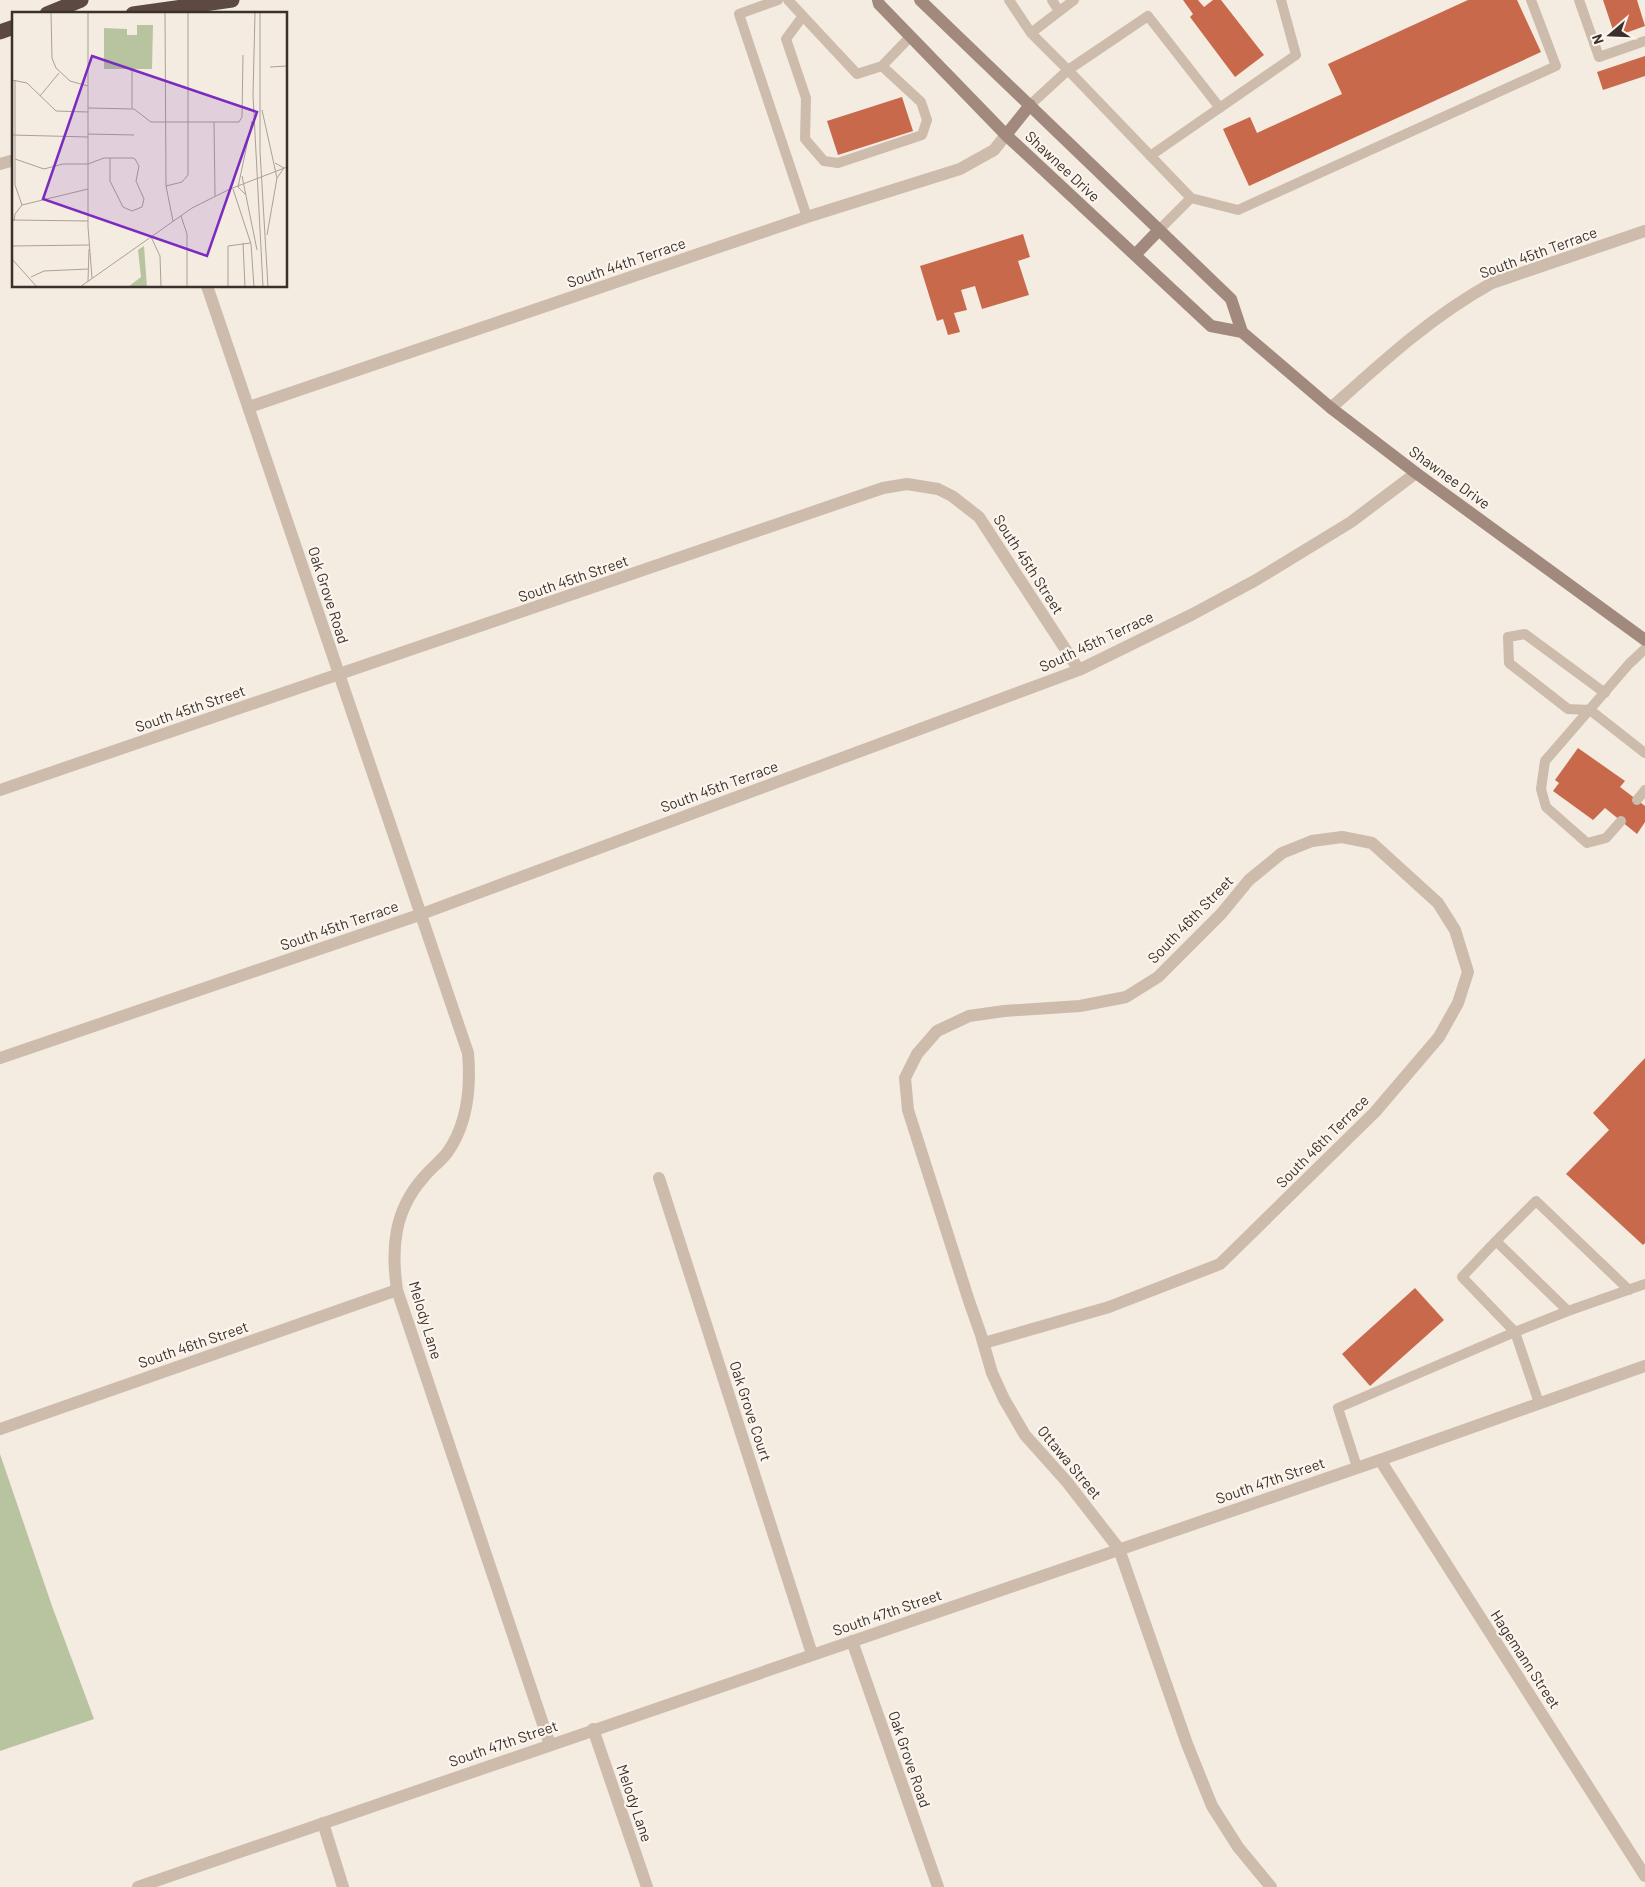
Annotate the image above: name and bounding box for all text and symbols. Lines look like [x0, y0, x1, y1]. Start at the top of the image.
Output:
north arrow [1585, 10, 1635, 60]
inset map [12, 12, 288, 288]
text: N [1588, 32, 1607, 47]
street label: Shawnee Drive [1022, 127, 1104, 205]
street label: South 45th Terrace [1477, 222, 1599, 282]
street label: South 44th Terrace [564, 233, 688, 291]
street label: Shawnee Drive [1406, 442, 1494, 512]
street label: South 45th Street [990, 511, 1068, 617]
street label: Oak Grove Road [305, 544, 353, 646]
street label: South 45th Street [516, 551, 630, 605]
street label: South 45th Terrace [1036, 607, 1156, 675]
street label: South 45th Street [133, 681, 247, 735]
street label: South 45th Terrace [658, 756, 780, 816]
street label: South 46th Street [1144, 871, 1236, 967]
street label: South 45th Terrace [278, 896, 400, 954]
street label: South 46th Terrace [1272, 1091, 1372, 1191]
street label: Melody Lane [406, 1279, 446, 1361]
street label: South 46th Street [136, 1317, 250, 1371]
street label: Oak Grove Court [726, 1359, 776, 1463]
street label: Ottawa Street [1034, 1422, 1106, 1502]
street label: South 47th Street [1213, 1453, 1327, 1507]
street label: South 47th Street [830, 1585, 944, 1639]
street label: Hagemann Street [1487, 1606, 1565, 1712]
street label: Oak Grove Road [885, 1708, 935, 1810]
street label: South 47th Street [446, 1716, 560, 1770]
street label: Melody Lane [613, 1762, 657, 1844]

